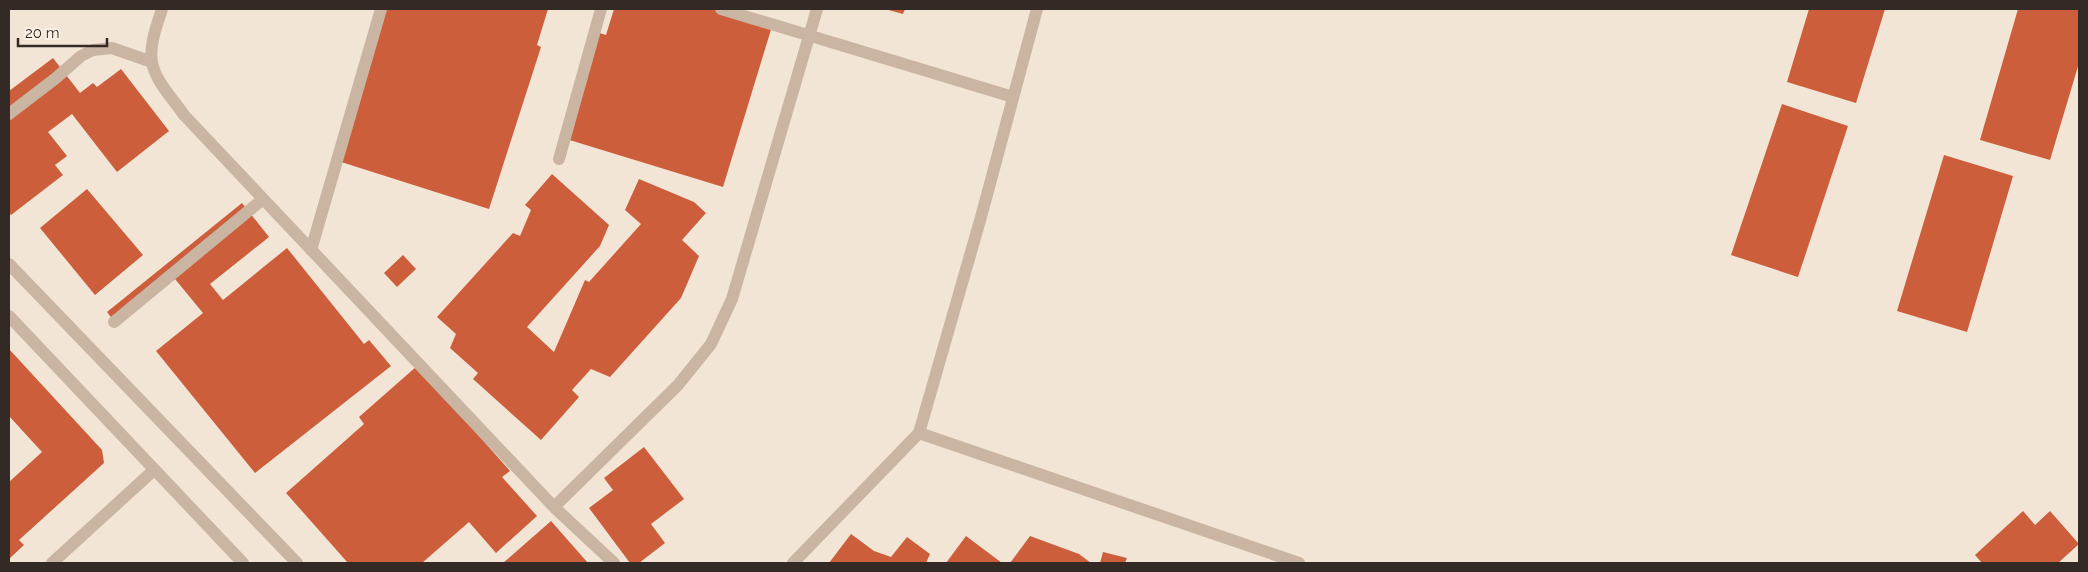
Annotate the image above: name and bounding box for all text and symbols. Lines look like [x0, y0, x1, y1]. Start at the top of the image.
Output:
scale bar [18, 15, 106, 47]
text: 20 m [25, 24, 60, 42]

